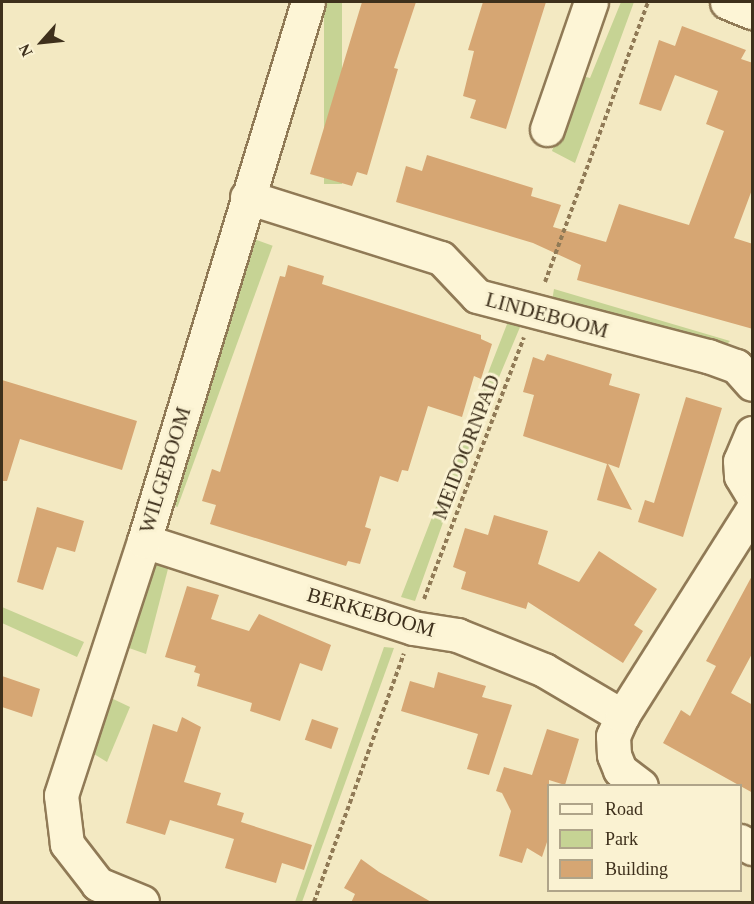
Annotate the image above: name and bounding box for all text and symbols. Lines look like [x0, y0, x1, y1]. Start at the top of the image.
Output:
north arrow [12, 12, 72, 72]
text: N [15, 41, 36, 59]
street label: LINDEBOOM [483, 287, 611, 343]
street label: MEIDOORNPAD [427, 371, 505, 523]
street label: WILGEBOOM [134, 404, 196, 536]
street label: BERKEBOOM [304, 582, 438, 642]
legend [547, 784, 742, 892]
text: Road [605, 799, 643, 819]
text: Park [605, 829, 638, 849]
text: Building [605, 859, 668, 879]

